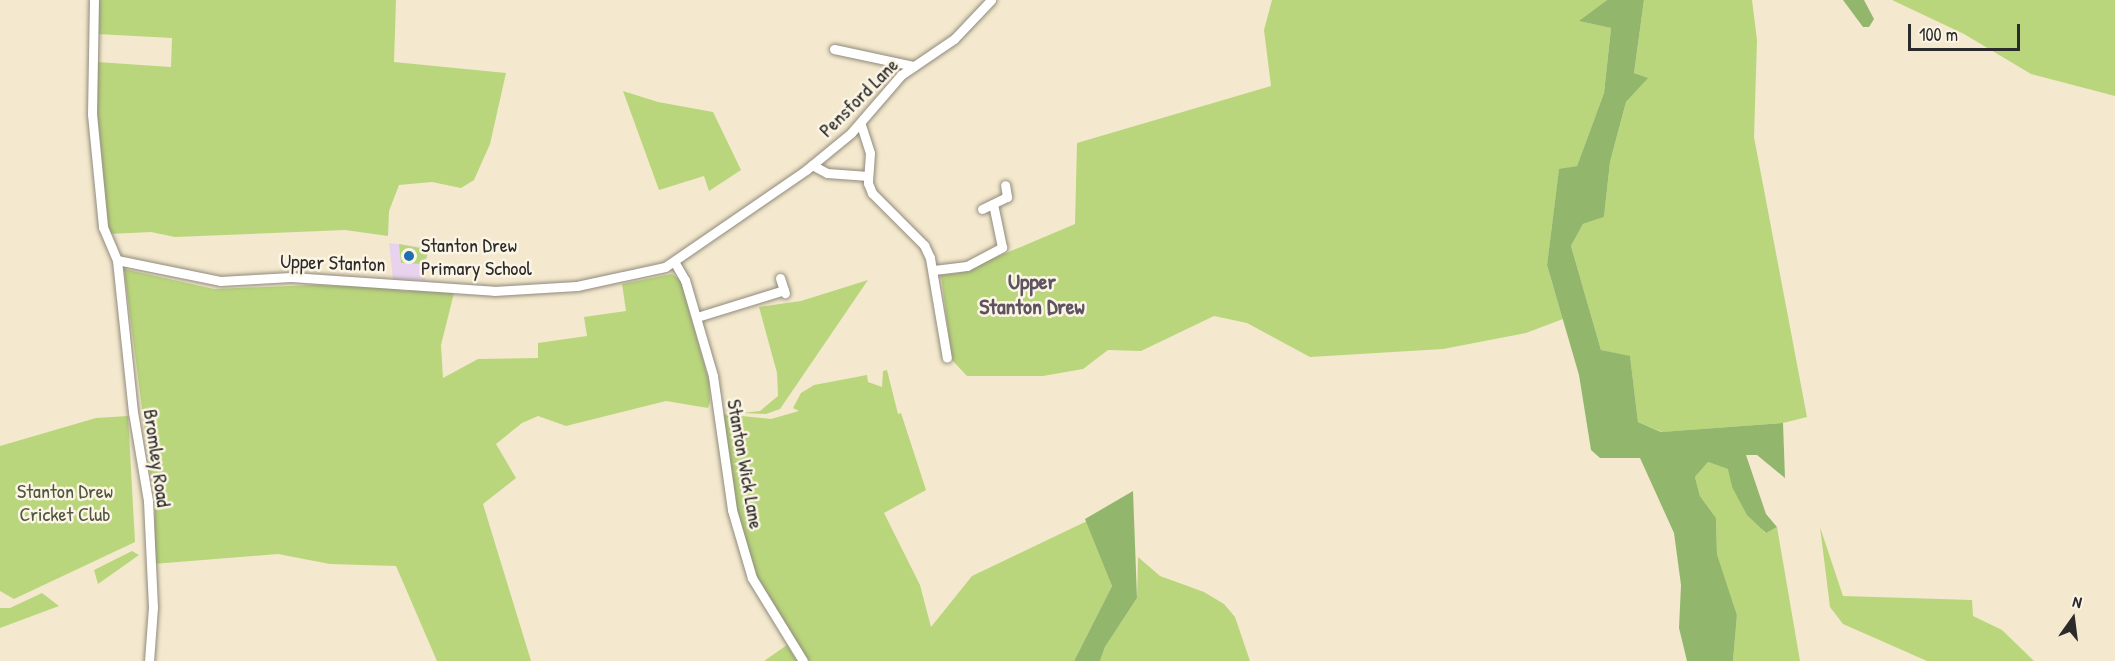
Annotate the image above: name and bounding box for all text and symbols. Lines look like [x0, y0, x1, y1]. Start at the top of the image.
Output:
scale bar [1911, 12, 2024, 50]
text: 100 m [1919, 22, 1958, 47]
street label: Pensford Lane [813, 52, 903, 142]
place label: Stanton Drew Primary School [421, 232, 532, 279]
street label: Upper Stanton [280, 248, 386, 276]
marker: Stanton Drew Primary School [402, 249, 416, 263]
district label: Upper Stanton Drew [979, 268, 1085, 320]
street label: Stanton Wick Lane [723, 397, 769, 531]
street label: Bromley Road [139, 407, 177, 509]
park label: Stanton Drew Cricket Club [17, 479, 113, 526]
north arrow [2043, 589, 2103, 649]
text: N [2071, 590, 2084, 613]

